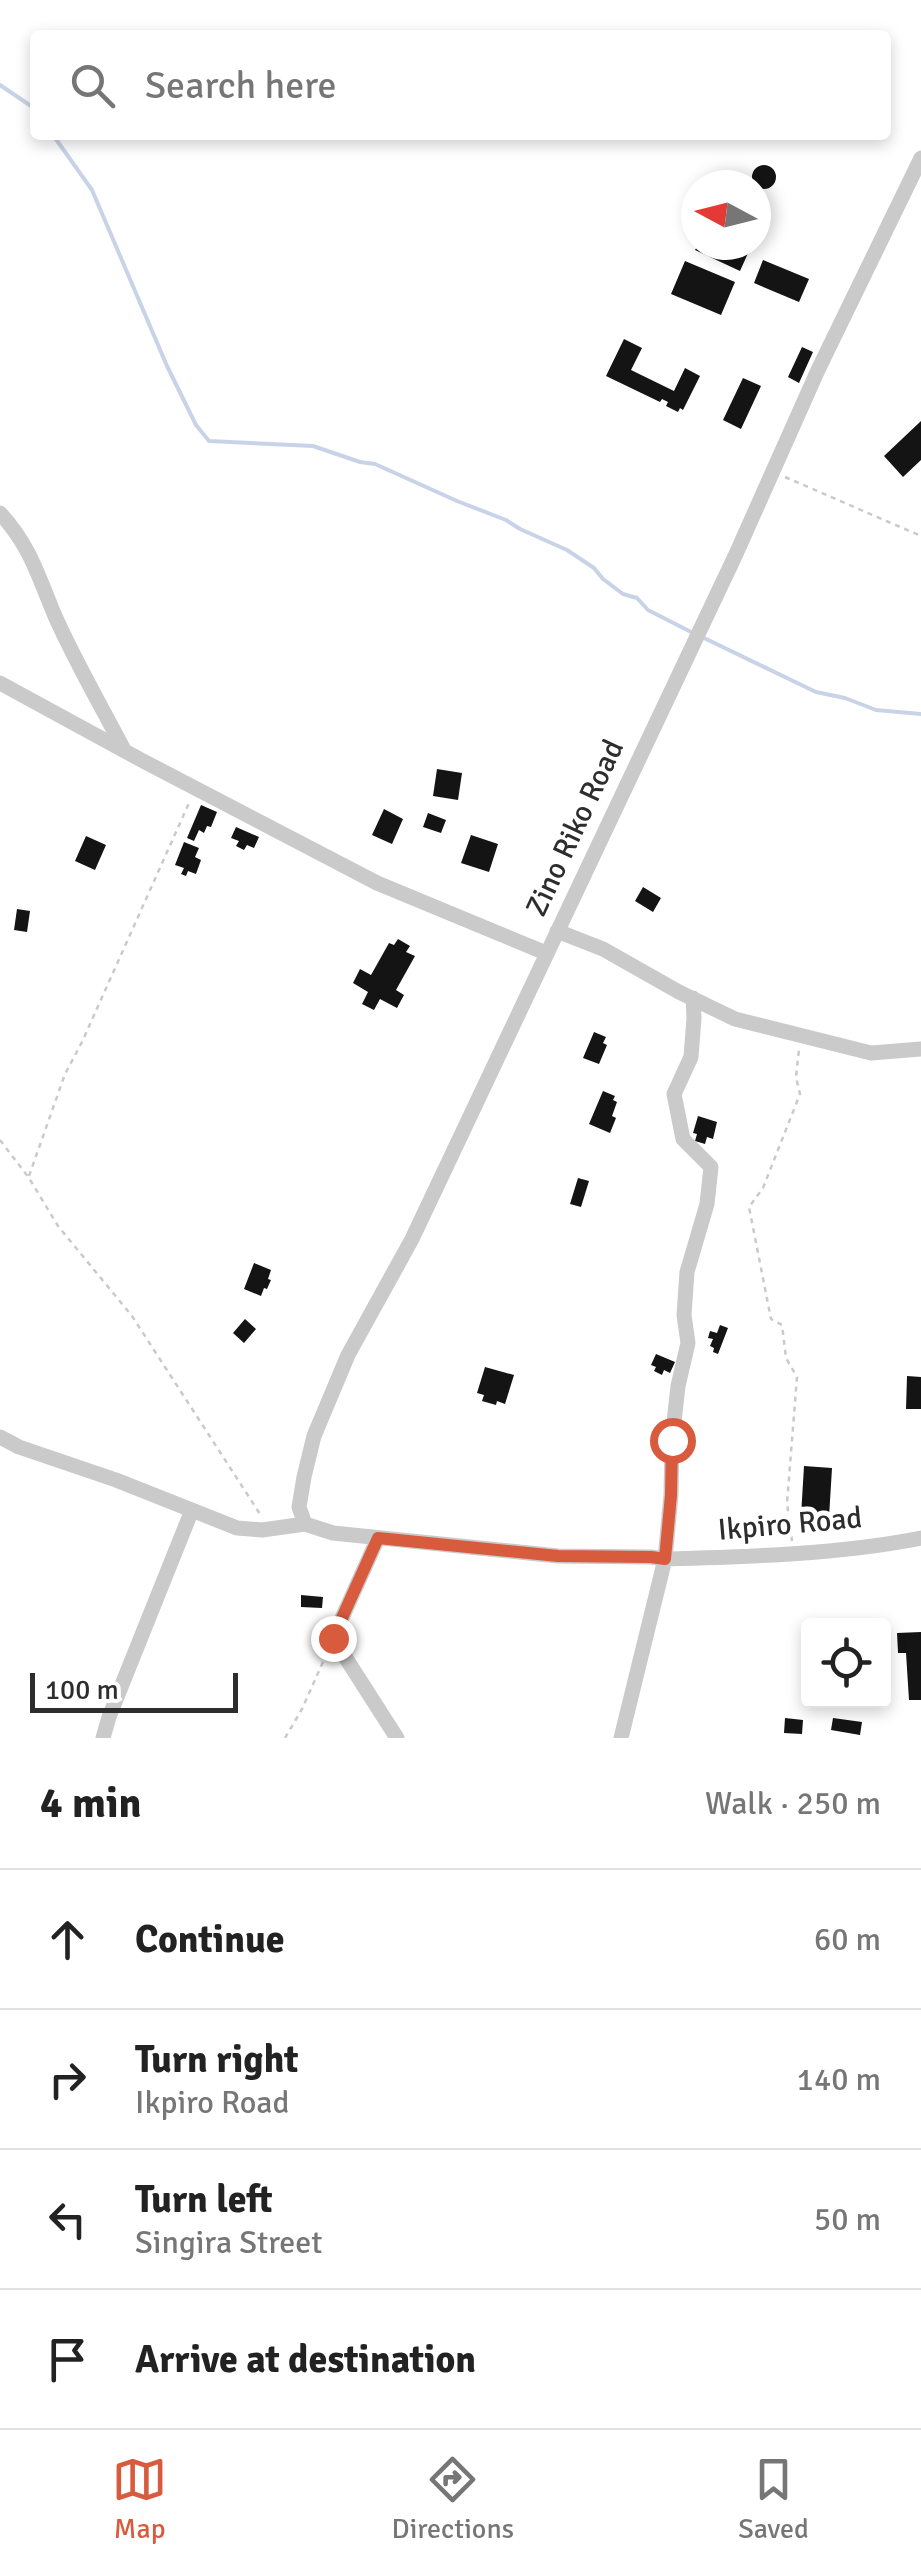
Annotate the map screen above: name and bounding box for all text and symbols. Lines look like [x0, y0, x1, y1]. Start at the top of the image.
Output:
search box [30, 30, 891, 140]
icon: search [65, 58, 120, 113]
text: Search here [145, 62, 337, 109]
north arrow [681, 170, 771, 260]
street label: Zino Riko Road [518, 734, 632, 922]
route start [650, 1418, 696, 1464]
street label: Ikpiro Road [716, 1499, 864, 1549]
route end [311, 1616, 357, 1662]
map controls [801, 1618, 891, 1708]
button: locate [801, 1618, 891, 1708]
scale bar [30, 1668, 238, 1712]
text: 100 m [45, 1673, 119, 1707]
text: 4 min [40, 1778, 141, 1829]
text: Walk · 250 m [705, 1784, 881, 1823]
icon: ahead [40, 1912, 95, 1967]
text: Continue [135, 1916, 285, 1963]
text: 60 m [814, 1920, 881, 1959]
text: Turn right [135, 2036, 299, 2083]
icon: right [40, 2052, 95, 2107]
text: 140 m [797, 2060, 881, 2099]
text: Ikpiro Road [135, 2083, 289, 2122]
text: Turn left [135, 2176, 273, 2223]
icon: left [40, 2192, 95, 2247]
text: 50 m [814, 2200, 881, 2239]
text: Singira Street [135, 2223, 323, 2262]
icon: arrive [40, 2332, 95, 2387]
text: Arrive at destination [135, 2336, 476, 2383]
tab: Map [112, 2452, 167, 2546]
tab: Directions [392, 2452, 514, 2546]
tab: Saved [738, 2452, 809, 2546]

